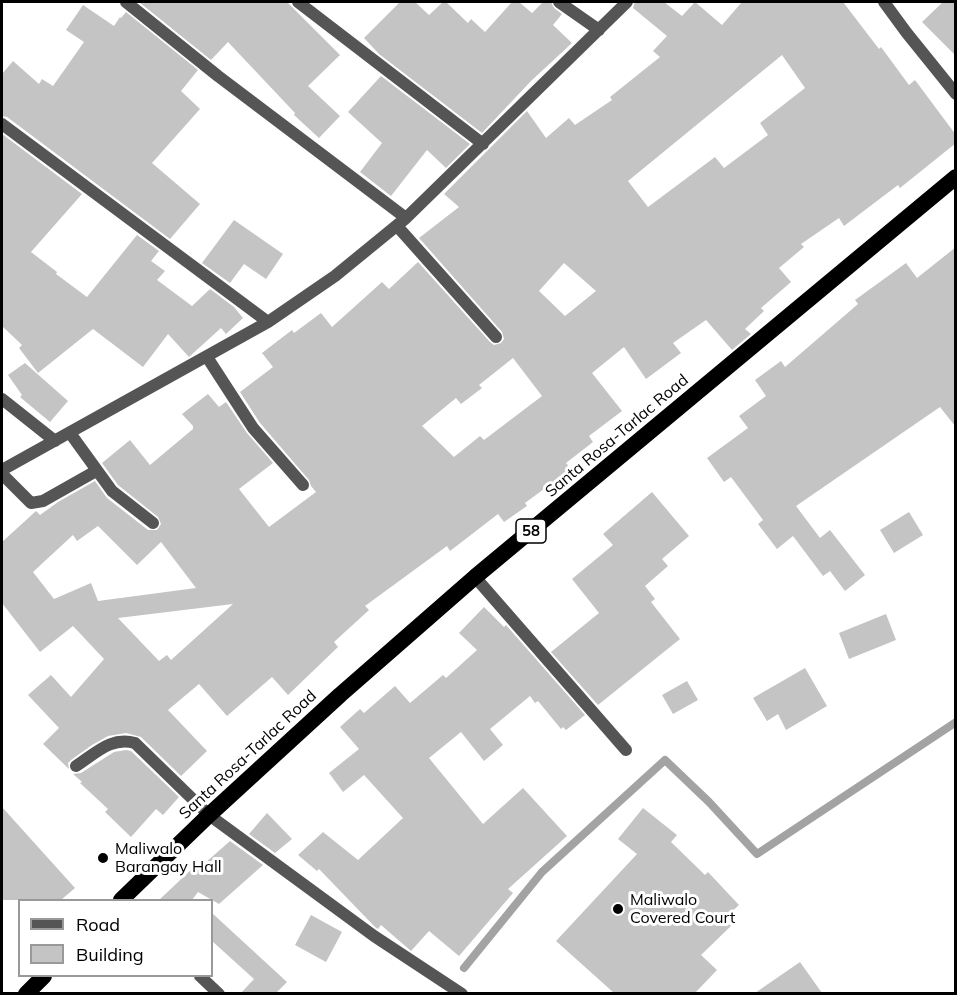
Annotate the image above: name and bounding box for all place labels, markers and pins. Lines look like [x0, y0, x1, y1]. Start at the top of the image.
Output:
place label: Maliwalo Barangay Hall [115, 839, 221, 877]
marker: Maliwalo Barangay Hall [96, 851, 110, 865]
place label: Maliwalo Covered Court [630, 890, 735, 928]
marker: Maliwalo Covered Court [611, 902, 625, 916]

